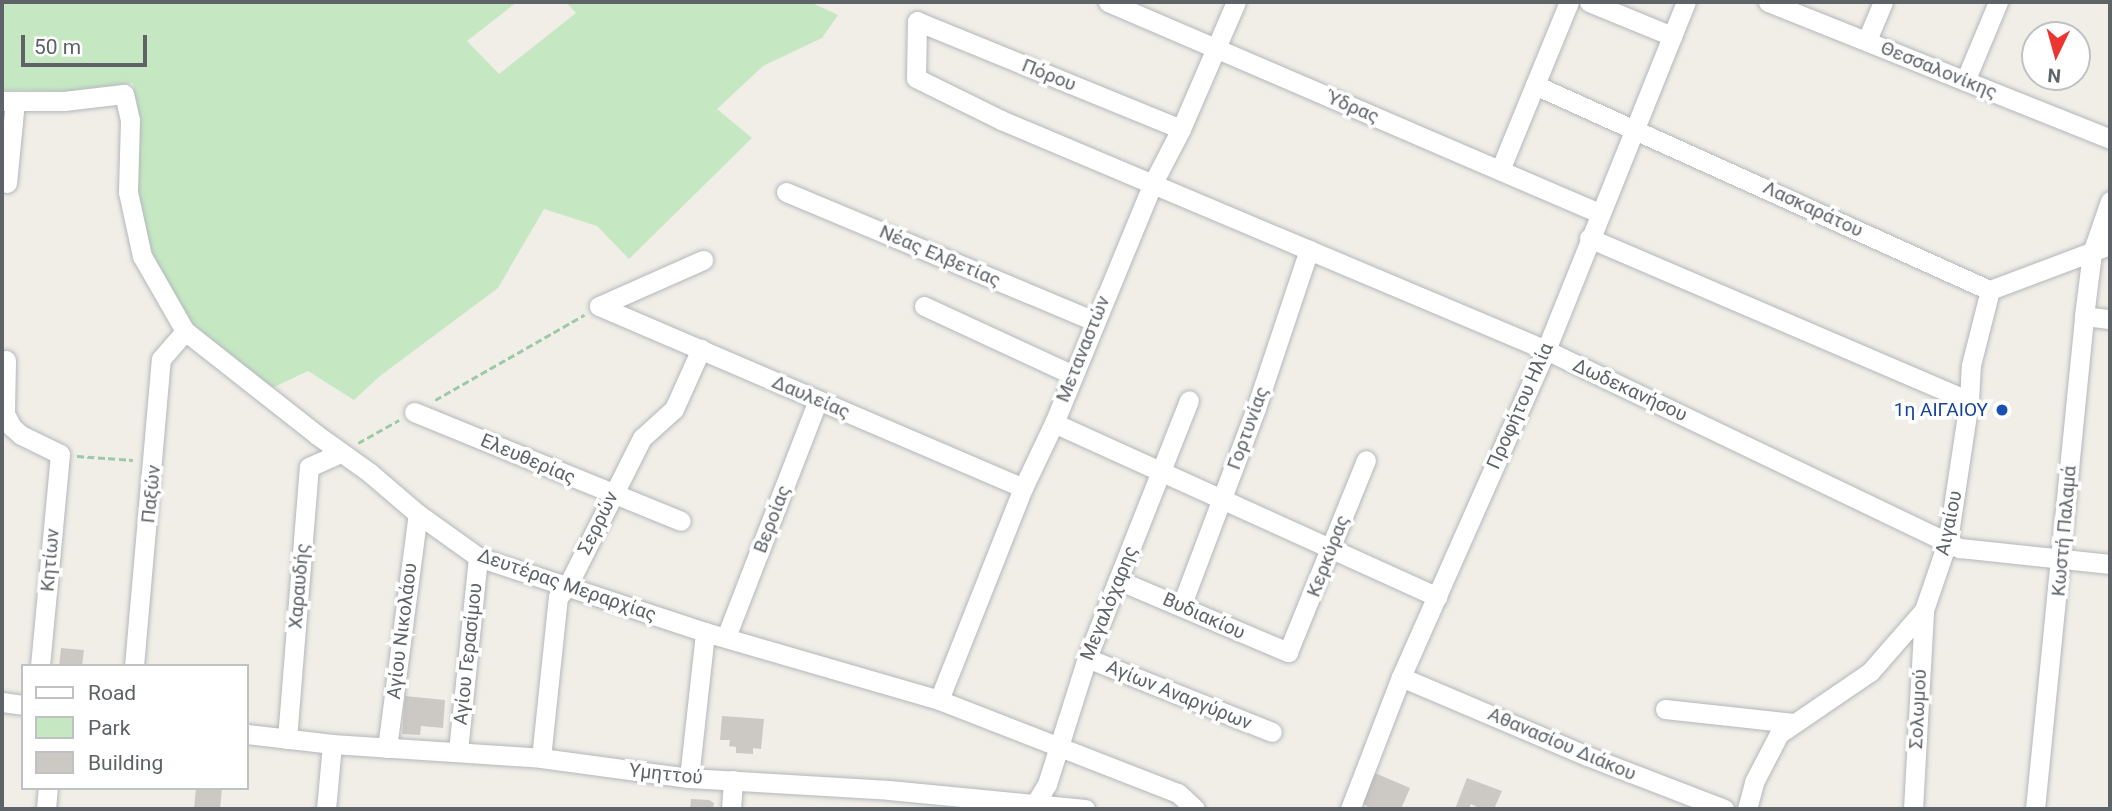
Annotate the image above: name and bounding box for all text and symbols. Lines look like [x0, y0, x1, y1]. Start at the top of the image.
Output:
scale bar [24, 21, 150, 65]
north arrow [2021, 21, 2091, 91]
text: 50 m [34, 35, 81, 59]
street label: Θεσσαλονίκης [1877, 36, 2001, 104]
street label: Πόρου [1019, 54, 1079, 96]
text: N [2047, 63, 2062, 87]
street label: Ύδρας [1323, 86, 1383, 128]
street label: Λασκαράτου [1759, 176, 1867, 242]
street label: Νέας Ελβετίας [876, 220, 1004, 292]
street label: Μεταναστών [1051, 292, 1115, 406]
street label: Προφήτου Ηλία [1482, 339, 1558, 473]
street label: Δωδεκανήσου [1569, 354, 1691, 426]
street label: Δαυλείας [769, 370, 853, 424]
street label: Γορτυνίας [1222, 383, 1274, 473]
place label: 1η ΑΙΓΑΙΟΥ [1894, 399, 1988, 421]
marker: 1η ΑΙΓΑΙΟΥ [1994, 402, 2010, 418]
street label: Ελευθερίας [477, 429, 579, 489]
street label: Παξών [137, 464, 165, 524]
street label: Κωστή Παλαμά [2047, 465, 2081, 597]
street label: Βεροίας [749, 482, 795, 556]
street label: Σερρών [573, 488, 623, 558]
street label: Αιγαίου [1931, 488, 1967, 558]
street label: Κερκύρας [1302, 512, 1354, 600]
street label: Κητίων [36, 527, 64, 593]
street label: Χαραυδής [284, 542, 314, 630]
street label: Μεγαλόχαρης [1076, 542, 1142, 664]
street label: Δευτέρας Μεραρχίας [475, 544, 659, 626]
street label: Αγίου Νικολάου [382, 562, 422, 700]
street label: Αγίου Γερασίμου [449, 582, 487, 726]
street label: Βυδιακίου [1159, 588, 1249, 644]
street label: Αγίων Αναργύρων [1103, 655, 1255, 735]
legend [21, 664, 248, 790]
street label: Σολωμού [1905, 669, 1931, 749]
text: Road [88, 681, 136, 705]
street label: Αθανασίου Διάκου [1485, 703, 1639, 785]
text: Park [88, 716, 130, 740]
text: Building [88, 751, 163, 775]
street label: Υμηττού [628, 759, 704, 789]

